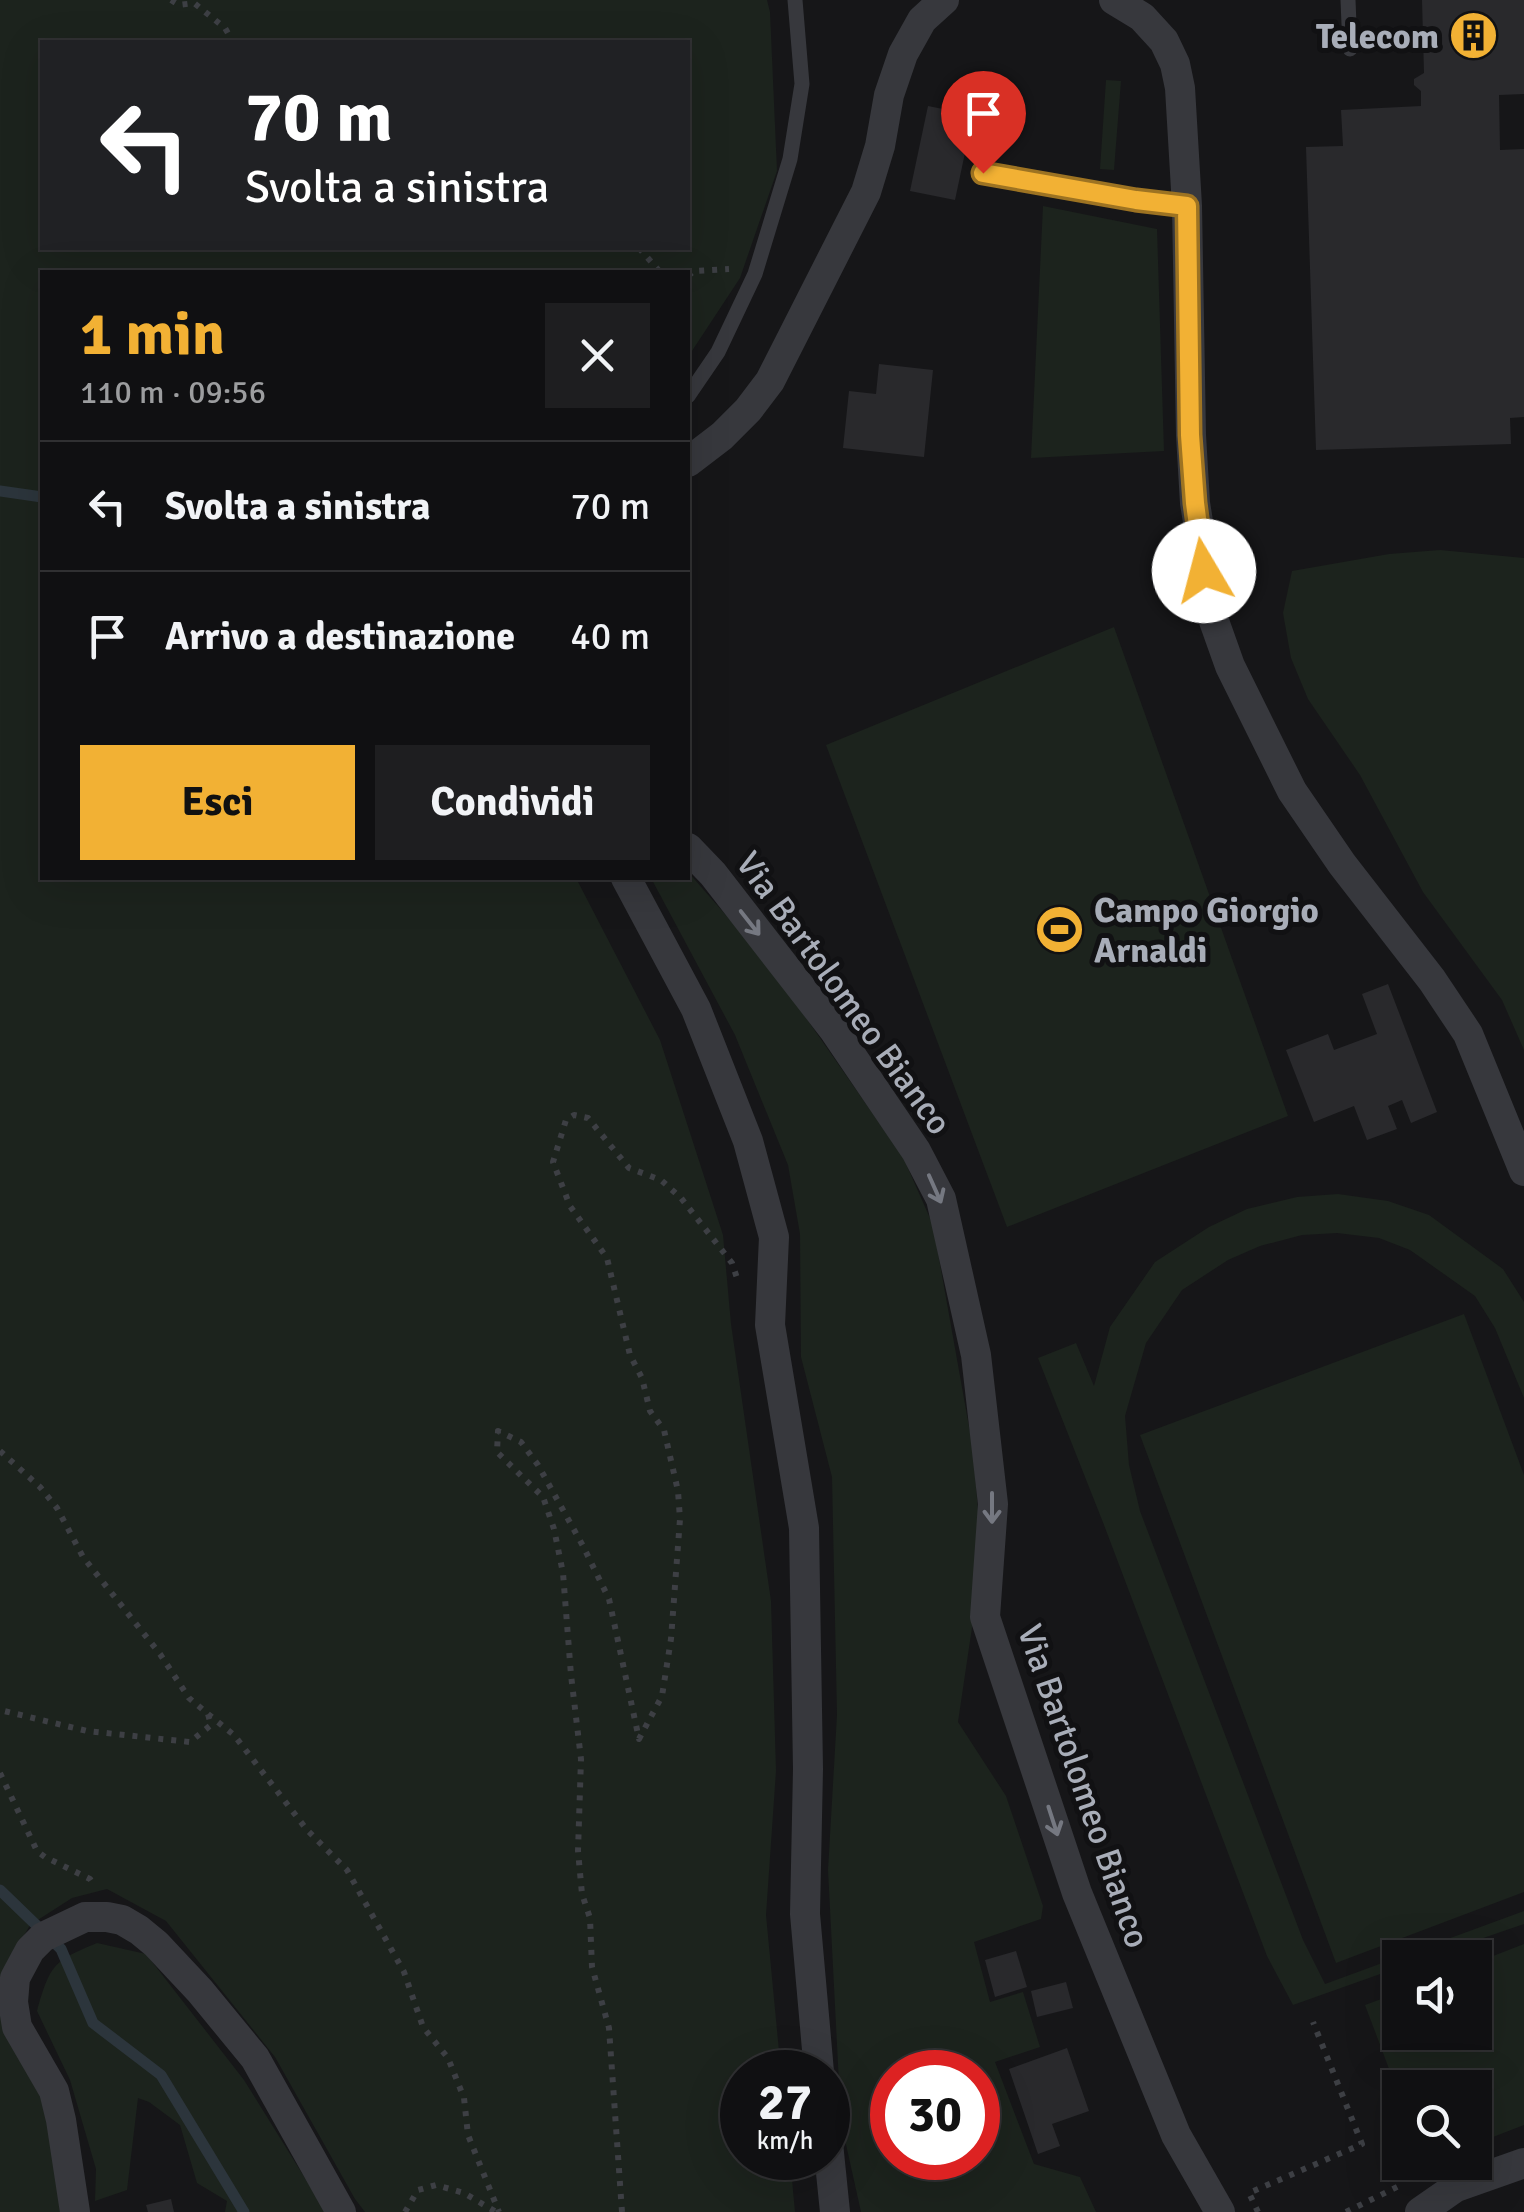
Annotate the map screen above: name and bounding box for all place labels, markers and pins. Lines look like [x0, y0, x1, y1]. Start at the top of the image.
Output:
building icon: Telecom [1448, 10, 1500, 62]
place label: Telecom [1316, 15, 1439, 58]
pin [941, 71, 1026, 174]
place label: Campo Giorgio Arnaldi [1094, 889, 1319, 972]
sports icon: Campo Giorgio Arnaldi [1033, 904, 1085, 956]

